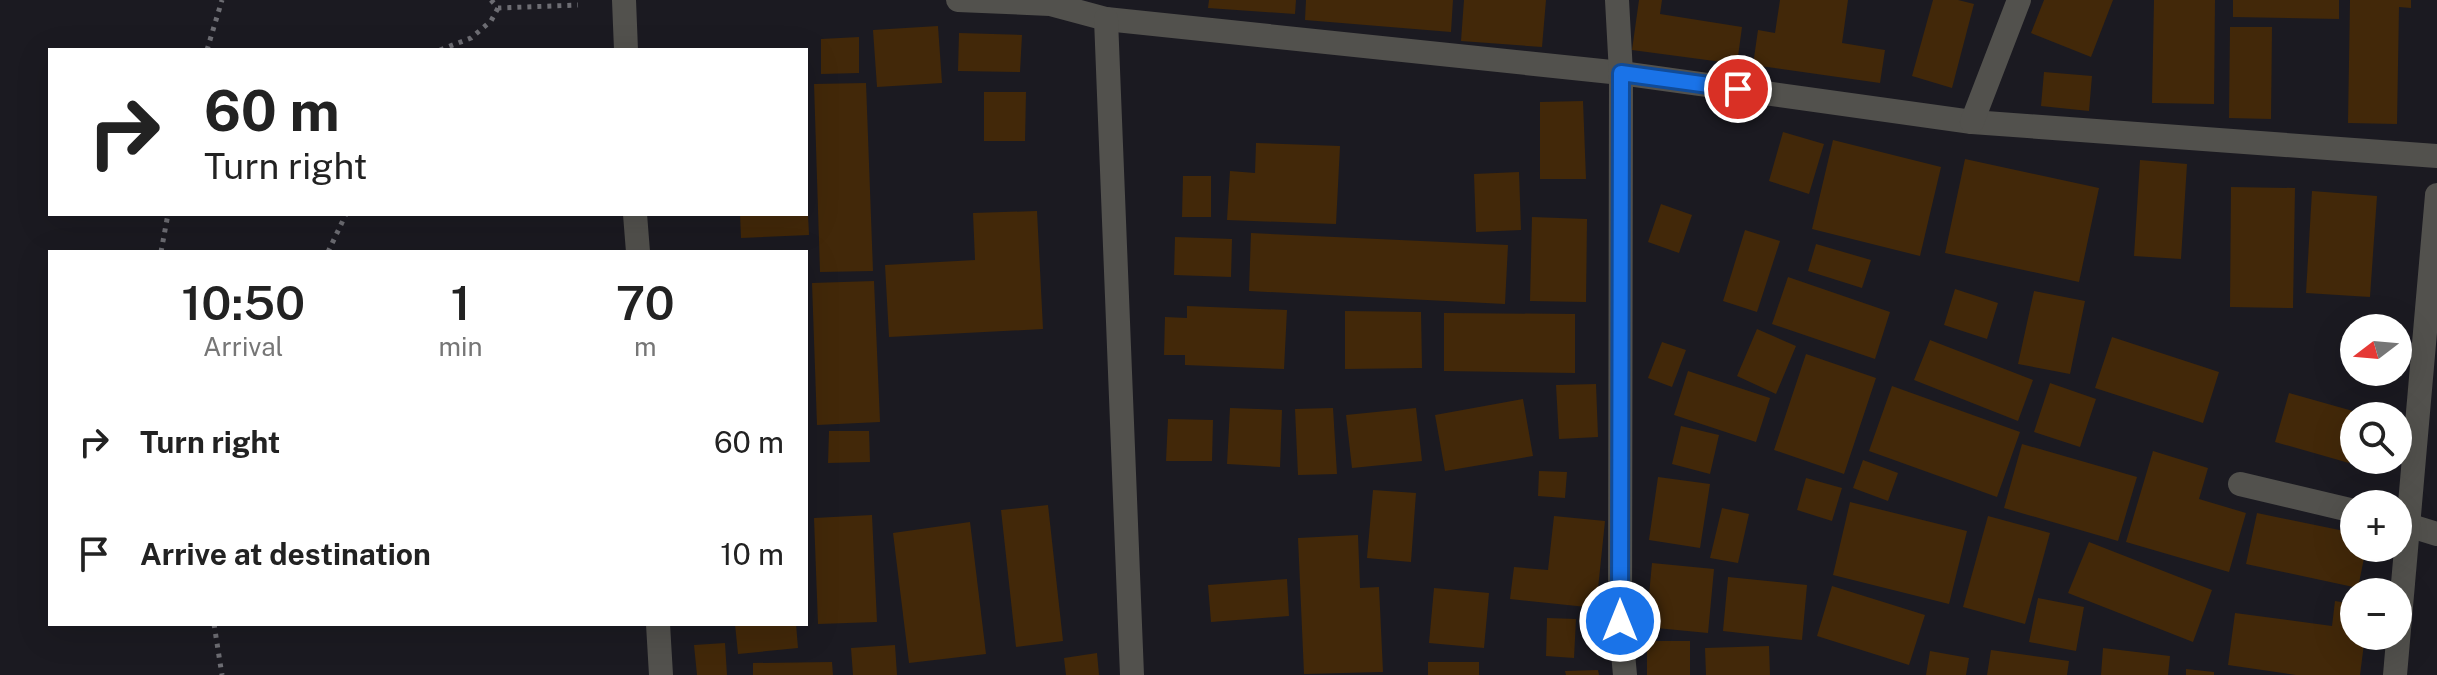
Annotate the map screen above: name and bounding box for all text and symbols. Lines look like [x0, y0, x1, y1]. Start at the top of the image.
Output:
pin [1704, 55, 1772, 123]
icon: arrive [1716, 67, 1760, 111]
text: 60 m [204, 78, 340, 144]
icon: right [72, 80, 176, 184]
text: Turn right [204, 145, 367, 187]
text: 10:50 [181, 274, 305, 331]
text: 1 [450, 274, 471, 331]
text: 70 [616, 274, 675, 331]
north arrow [2340, 314, 2412, 386]
map controls [2340, 314, 2412, 650]
text: Arrival [203, 331, 283, 362]
text: min [438, 331, 483, 362]
text: m [634, 331, 657, 362]
button: search [2340, 402, 2412, 474]
icon: right [72, 420, 116, 464]
text: Turn right [140, 424, 280, 460]
text: 60 m [714, 424, 784, 460]
button: + [2340, 490, 2412, 562]
icon: arrive [72, 532, 116, 576]
text: Arrive at destination [140, 536, 431, 572]
text: 10 m [720, 536, 784, 572]
button: − [2340, 578, 2412, 650]
position arrow [1578, 579, 1662, 663]

